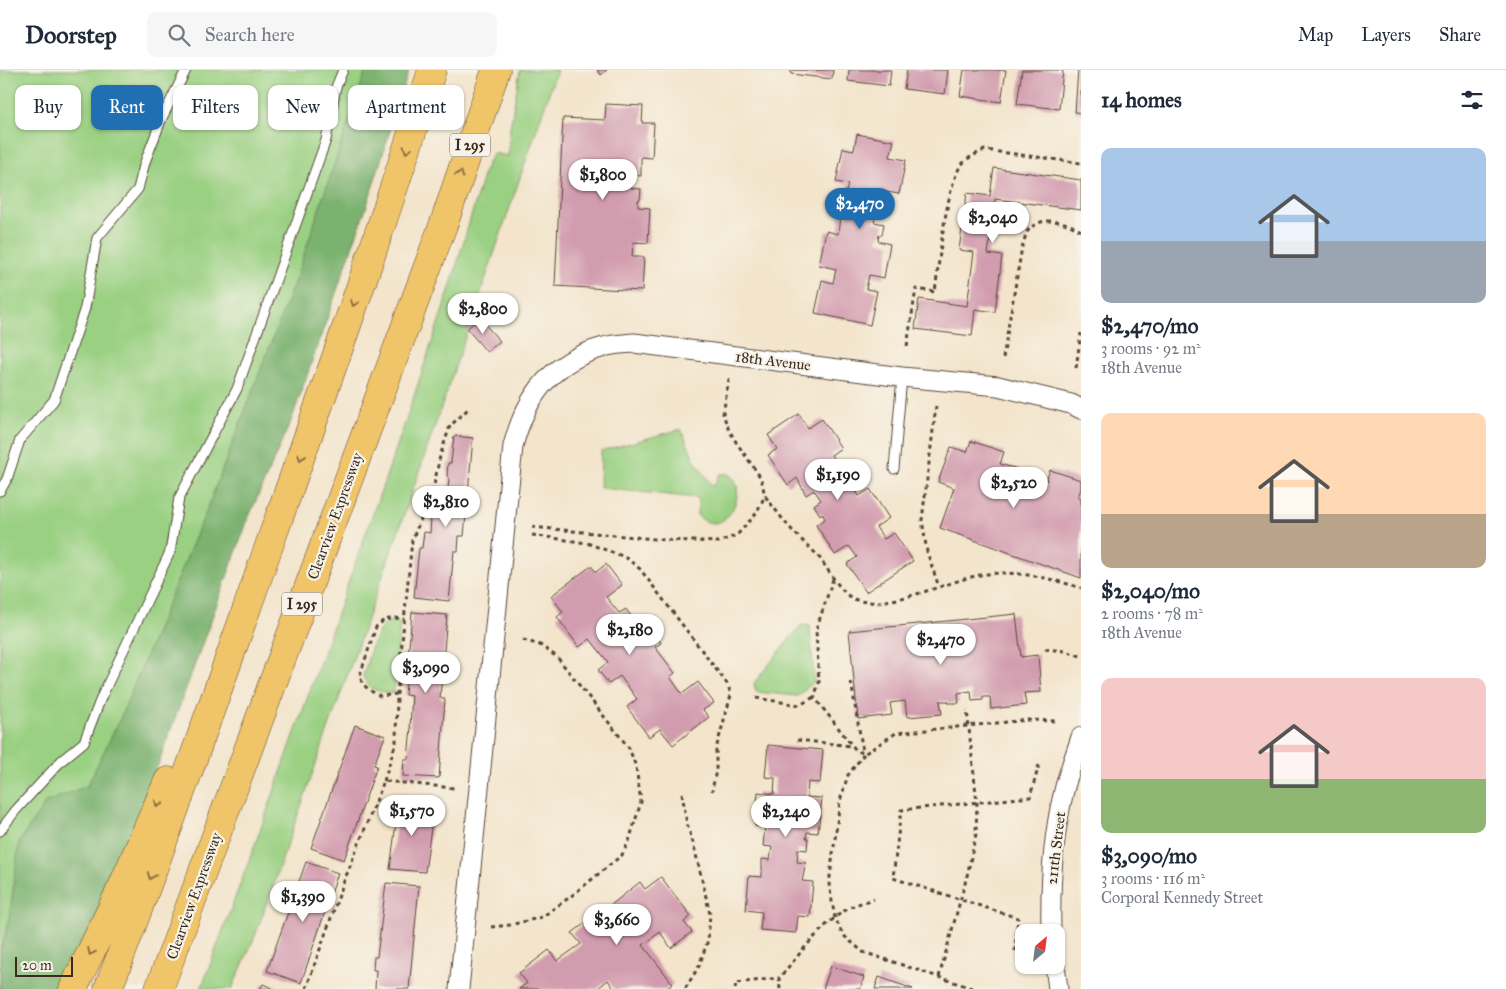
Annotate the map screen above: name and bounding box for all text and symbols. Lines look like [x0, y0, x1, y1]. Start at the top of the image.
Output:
search box [147, 12, 497, 57]
text: Doorstep [25, 20, 117, 50]
icon: search [165, 21, 193, 49]
text: Search here [205, 23, 295, 46]
text: Map [1298, 24, 1333, 46]
text: Layers [1361, 24, 1411, 46]
text: Share [1439, 24, 1481, 46]
chip: Buy [15, 85, 81, 130]
chip: Rent [91, 85, 163, 130]
chip: Filters [173, 85, 258, 130]
chip: New [268, 85, 338, 130]
chip: Apartment [348, 85, 464, 130]
icon: filters [1458, 86, 1486, 114]
text: 14 homes [1101, 87, 1182, 113]
road number: I 295 [450, 134, 490, 156]
one-way arrow [403, 145, 413, 153]
pin: $1,800 [562, 158, 644, 201]
text: $1,800 [579, 165, 627, 184]
one-way arrow [455, 170, 465, 179]
icon: home [1249, 181, 1339, 271]
pin: $2,470 [819, 188, 901, 230]
text: $2,470 [836, 194, 884, 213]
pin: $2,040 [952, 202, 1034, 244]
text: $2,040 [968, 208, 1018, 227]
pin: $2,800 [442, 292, 524, 335]
one-way arrow [350, 299, 360, 307]
text: $2,800 [458, 299, 508, 318]
text: $2,470/mo [1101, 313, 1198, 339]
text: 3 rooms · 92 m² [1101, 339, 1201, 358]
street label: 18th Avenue [734, 347, 812, 375]
text: 18th Avenue [1101, 358, 1182, 377]
icon: home [1249, 446, 1339, 536]
street label: Clearview Expressway [304, 449, 367, 582]
one-way arrow [296, 452, 306, 461]
pin: $1,190 [797, 458, 879, 501]
text: $1,190 [816, 465, 860, 484]
pin: $2,520 [973, 466, 1055, 509]
text: $2,520 [991, 473, 1037, 492]
pin: $2,810 [405, 486, 487, 528]
text: $2,810 [423, 492, 469, 511]
text: $2,040/mo [1101, 578, 1200, 604]
road number: I 295 [282, 592, 322, 616]
text: 2 rooms · 78 m² [1101, 604, 1203, 623]
pin: $2,180 [589, 614, 671, 656]
text: $2,180 [607, 620, 653, 639]
text: 18th Avenue [1101, 623, 1182, 642]
pin: $2,470 [900, 624, 982, 666]
text: $2,470 [917, 630, 965, 649]
pin: $3,090 [385, 652, 467, 694]
text: $3,090 [402, 658, 450, 677]
icon: home [1249, 711, 1339, 801]
pin: $1,570 [371, 794, 453, 837]
pin: $2,240 [745, 796, 827, 838]
one-way arrow [154, 799, 165, 808]
text: $1,570 [389, 801, 435, 820]
text: $2,240 [762, 802, 810, 821]
street label: 211th Street [1043, 810, 1069, 886]
street label: Clearview Expressway [163, 829, 226, 962]
text: $3,090/mo [1101, 843, 1197, 869]
text: 3 rooms · 116 m² [1101, 869, 1205, 888]
one-way arrow [147, 871, 158, 880]
pin: $1,390 [262, 880, 344, 923]
text: $1,390 [281, 887, 325, 906]
text: Corporal Kennedy Street [1101, 888, 1263, 907]
pin: $3,660 [576, 904, 658, 946]
text: $3,660 [594, 910, 640, 929]
north arrow [1015, 924, 1065, 974]
map controls [1015, 924, 1065, 974]
one-way arrow [87, 947, 97, 956]
scale bar [15, 954, 72, 977]
text: 20 m [22, 957, 52, 974]

